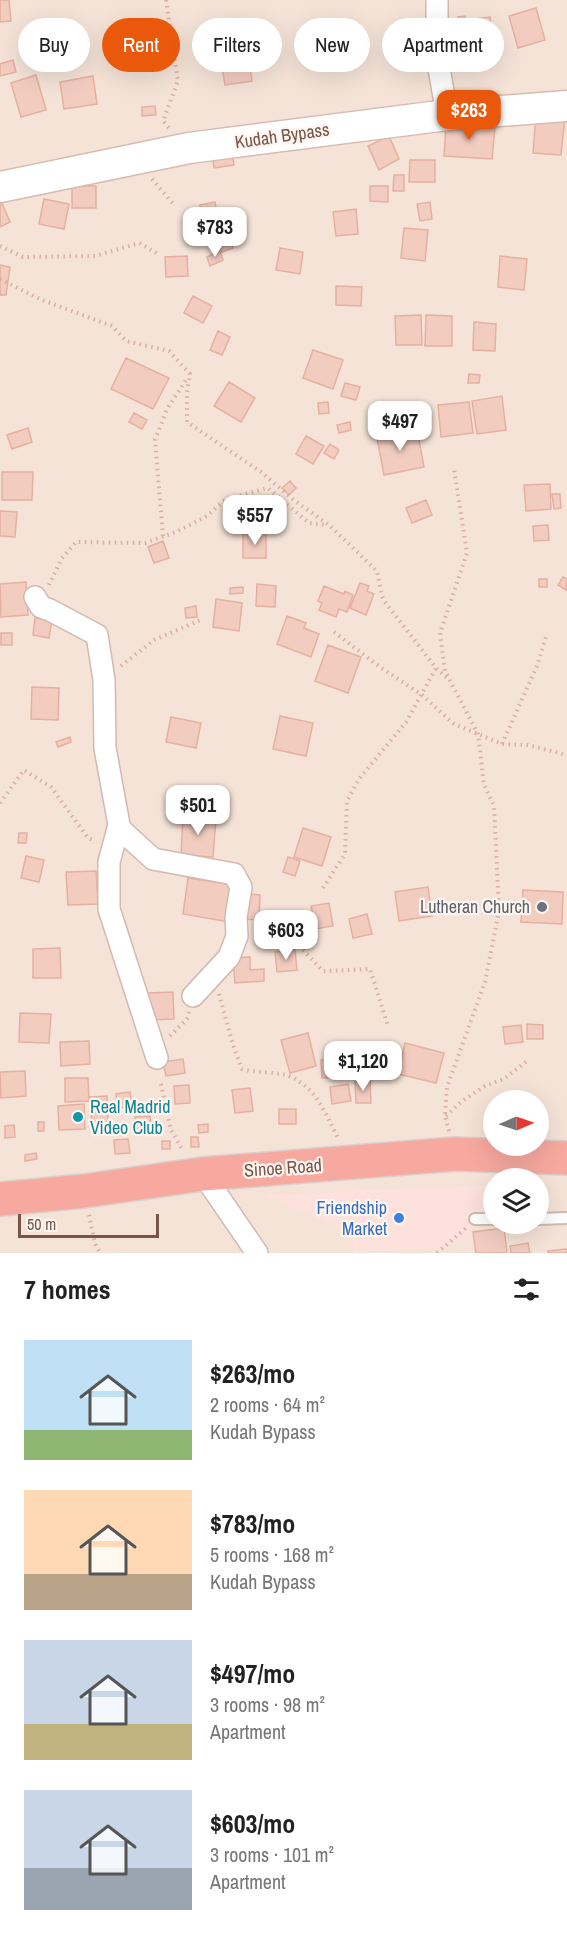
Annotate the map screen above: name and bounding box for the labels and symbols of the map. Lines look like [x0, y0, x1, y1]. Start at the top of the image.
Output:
pin: $263 [433, 90, 505, 141]
street label: Kudah Bypass [233, 117, 331, 155]
pin: $783 [179, 207, 251, 258]
pin: $497 [364, 401, 436, 452]
pin: $557 [219, 495, 291, 546]
pin: $501 [162, 785, 234, 836]
place label: Lutheran Church [420, 894, 530, 919]
marker: Lutheran Church [535, 900, 549, 914]
pin: $603 [250, 910, 322, 961]
pin: $1,120 [314, 1041, 412, 1092]
north arrow [483, 1090, 549, 1156]
place label: Real Madrid Video Club [90, 1094, 170, 1140]
marker: Real Madrid Video Club [71, 1110, 85, 1124]
street label: Sinoe Road [243, 1152, 323, 1183]
place label: Friendship Market [316, 1195, 387, 1241]
scale bar [18, 1211, 159, 1238]
marker: Friendship Market [392, 1211, 406, 1225]

